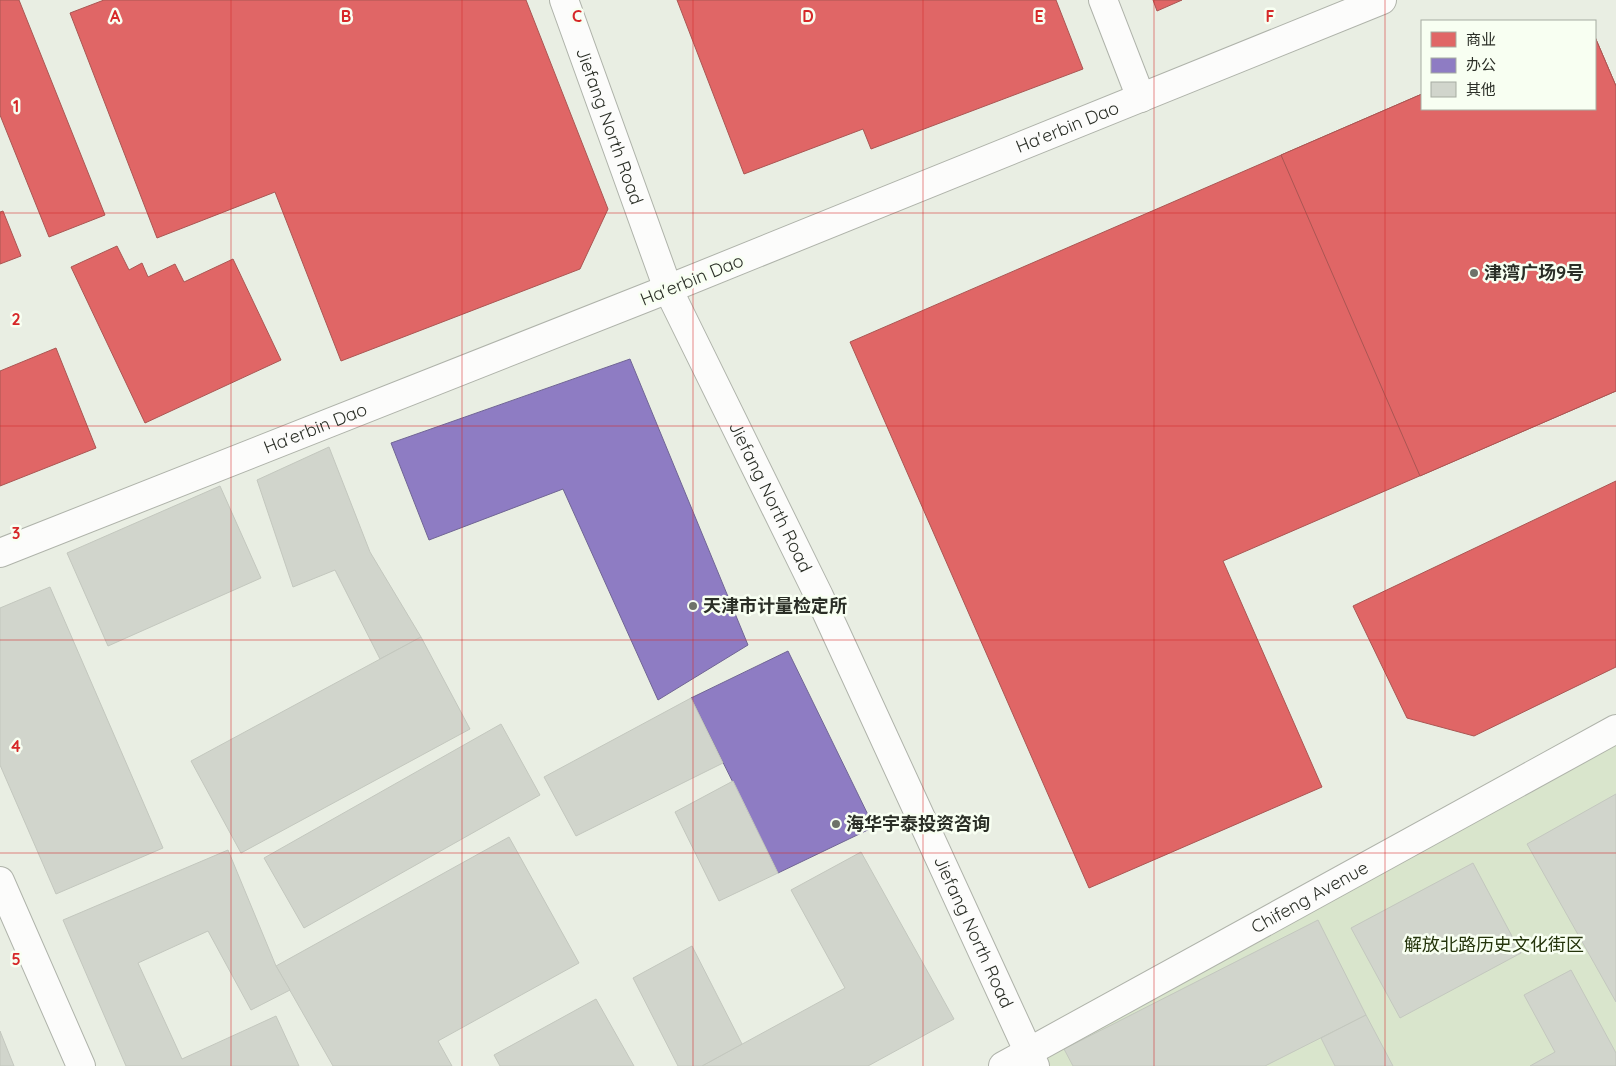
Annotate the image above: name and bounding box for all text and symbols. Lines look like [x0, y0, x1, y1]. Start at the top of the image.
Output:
text: A [110, 6, 121, 26]
text: B [341, 6, 351, 26]
text: C [572, 6, 582, 26]
text: D [802, 6, 814, 26]
text: E [1034, 6, 1044, 26]
text: F [1266, 6, 1275, 26]
legend [1421, 20, 1596, 110]
text: 商业 [1466, 30, 1496, 49]
street label: Jiefang North Road [571, 44, 649, 208]
text: 办公 [1466, 55, 1496, 74]
text: 其他 [1466, 80, 1496, 99]
text: 1 [13, 96, 19, 116]
street label: Ha'erbin Dao [1012, 96, 1122, 158]
street label: Ha'erbin Dao [637, 248, 747, 311]
place label: 津湾广场9号 [1484, 261, 1584, 284]
marker: 津湾广场9号 [1468, 267, 1480, 279]
text: 2 [11, 309, 21, 329]
street label: Ha'erbin Dao [260, 397, 370, 459]
street label: Jiefang North Road [724, 418, 818, 576]
text: 3 [12, 523, 20, 543]
place label: 天津市计量检定所 [703, 594, 847, 617]
marker: 天津市计量检定所 [687, 600, 699, 612]
text: 4 [11, 736, 21, 756]
place label: 海华宇泰投资咨询 [846, 812, 990, 835]
marker: 海华宇泰投资咨询 [830, 818, 842, 830]
street label: Jiefang North Road [929, 852, 1019, 1012]
street label: Chifeng Avenue [1247, 856, 1372, 938]
park label: 解放北路历史文化街区 [1404, 933, 1584, 956]
text: 5 [11, 949, 21, 969]

